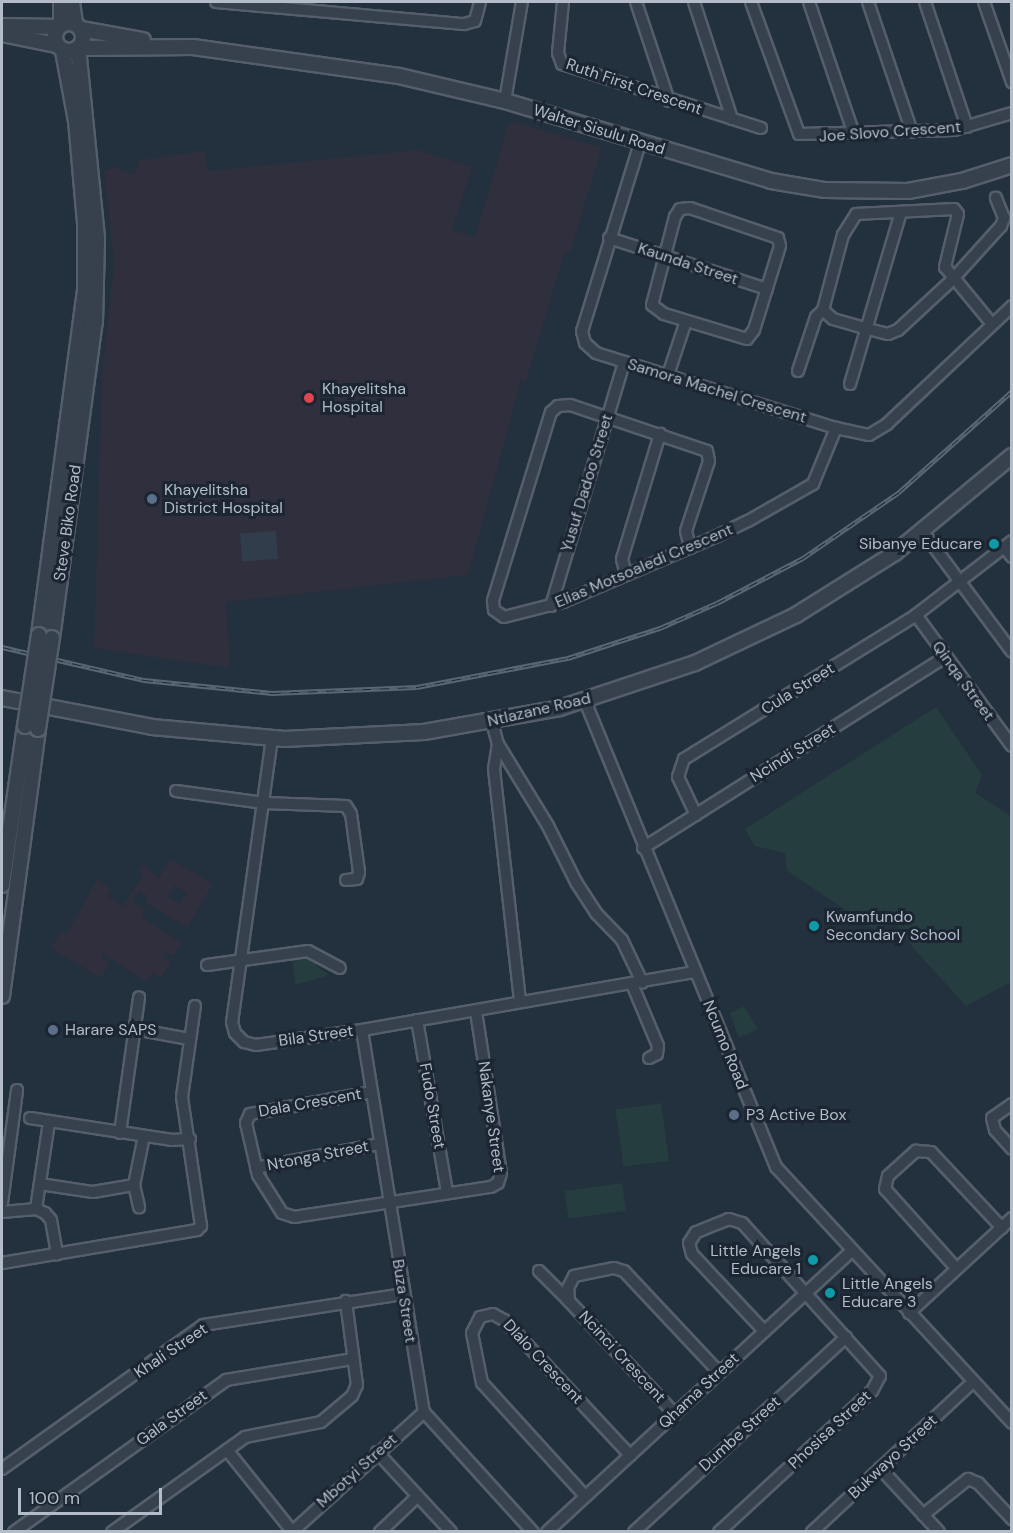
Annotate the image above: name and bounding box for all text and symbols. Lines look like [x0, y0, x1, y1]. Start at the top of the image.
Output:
street label: Ruth First Crescent [563, 55, 705, 119]
street label: Walter Sisulu Road [531, 101, 667, 159]
street label: Joe Slovo Crescent [818, 117, 962, 147]
street label: Kaunda Street [635, 239, 741, 289]
street label: Samora Machel Crescent [625, 355, 809, 427]
place label: Khayelitsha Hospital [322, 379, 406, 417]
marker: Khayelitsha Hospital [300, 389, 318, 407]
street label: Yusuf Dadoo Street [557, 412, 617, 554]
street label: Steve Biko Road [50, 464, 86, 582]
place label: Khayelitsha District Hospital [164, 480, 283, 518]
marker: Khayelitsha District Hospital [145, 492, 159, 506]
street label: Elias Motsoaledi Crescent [552, 520, 736, 612]
place label: Sibanye Educare [859, 534, 982, 554]
marker: Sibanye Educare [987, 537, 1001, 551]
street label: Qinqa Street [928, 637, 998, 725]
street label: Cula Street [758, 659, 838, 719]
street label: Ntlazane Road [485, 689, 593, 731]
street label: Ncindi Street [747, 719, 839, 787]
place label: Kwamfundo Secondary School [826, 907, 960, 945]
marker: Kwamfundo Secondary School [807, 919, 821, 933]
street label: Ncumo Road [698, 998, 752, 1092]
place label: Harare SAPS [65, 1020, 157, 1040]
street label: Bila Street [277, 1021, 355, 1051]
marker: Harare SAPS [46, 1023, 60, 1037]
street label: Nakanye Street [474, 1060, 508, 1174]
street label: Fudo Street [415, 1062, 449, 1150]
street label: Dala Crescent [257, 1085, 363, 1121]
place label: P3 Active Box [746, 1105, 846, 1125]
marker: P3 Active Box [727, 1108, 741, 1122]
street label: Ntonga Street [266, 1137, 370, 1175]
place label: Little Angels Educare 1 [710, 1241, 801, 1279]
marker: Little Angels Educare 1 [806, 1253, 820, 1267]
street label: Buza Street [388, 1258, 420, 1344]
place label: Little Angels Educare 3 [842, 1274, 933, 1312]
marker: Little Angels Educare 3 [823, 1286, 837, 1300]
street label: Ncinci Crescent [575, 1307, 669, 1407]
street label: Dlalo Crescent [499, 1316, 587, 1408]
street label: Khali Street [131, 1319, 211, 1383]
street label: Qhama Street [655, 1349, 743, 1433]
street label: Gala Street [133, 1386, 211, 1450]
street label: Phosisa Street [785, 1387, 875, 1473]
street label: Dumbe Street [695, 1392, 785, 1476]
street label: Bukwayo Street [845, 1411, 941, 1503]
street label: Mbotyi Street [313, 1430, 401, 1512]
scale bar [21, 1476, 165, 1514]
text: 100 m [29, 1486, 80, 1510]

